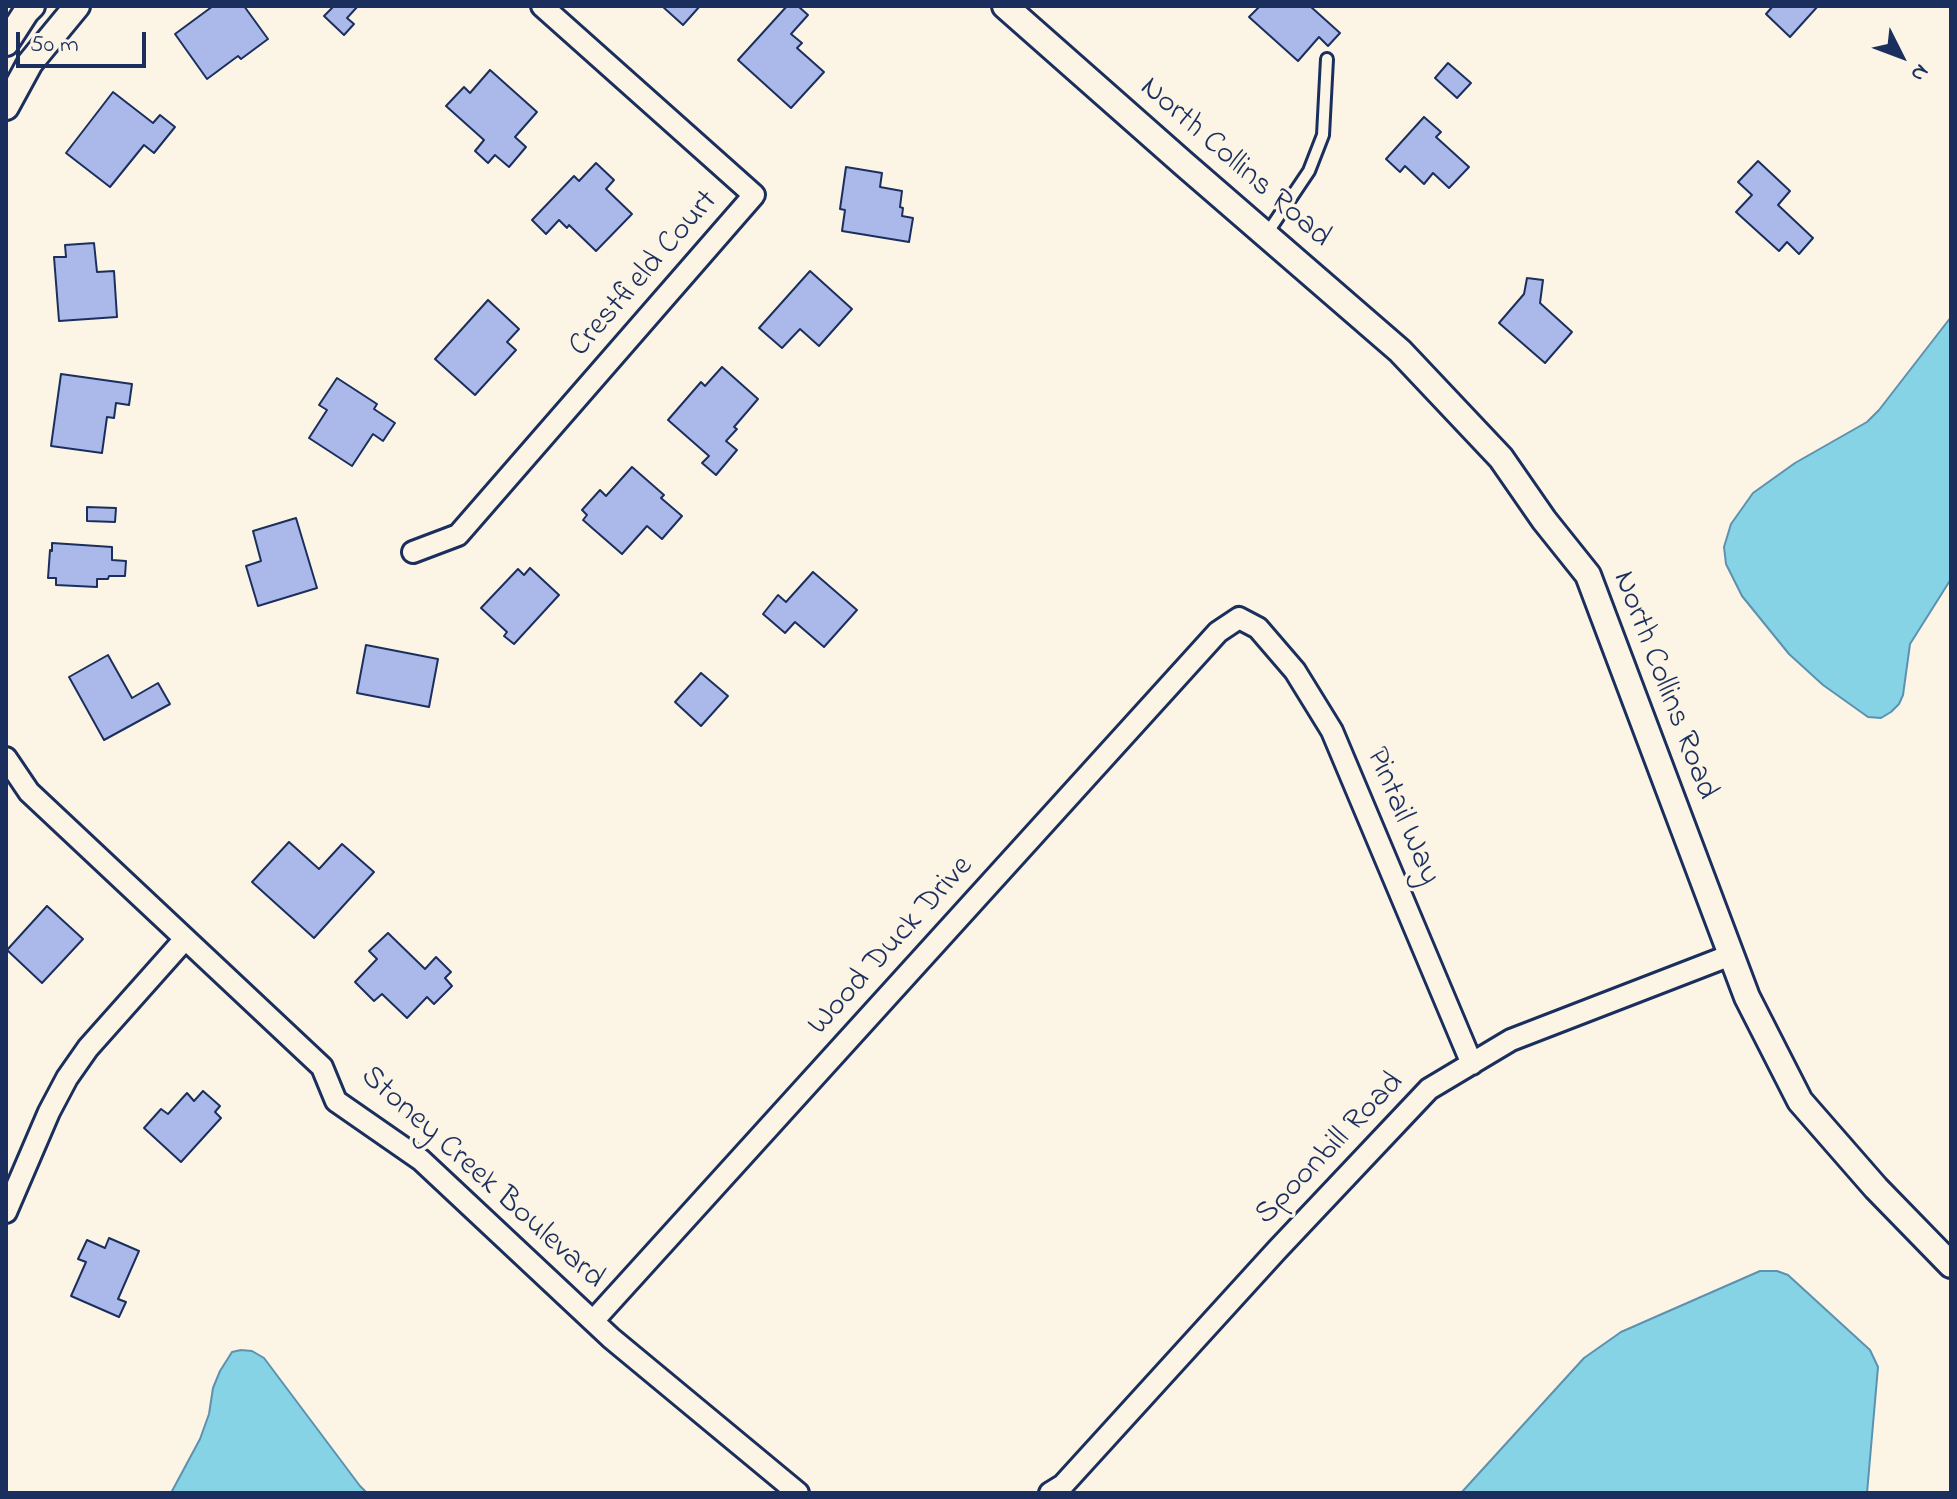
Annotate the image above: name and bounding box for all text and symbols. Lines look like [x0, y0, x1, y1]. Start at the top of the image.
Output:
scale bar [20, 16, 150, 66]
north arrow [1861, 16, 1941, 96]
text: 50 m [30, 28, 79, 63]
text: N [1902, 56, 1936, 88]
street label: North Collins Road [1130, 70, 1338, 258]
street label: Crestfield Court [562, 184, 728, 366]
street label: North Collins Road [1602, 566, 1724, 806]
street label: Pintail Way [1355, 743, 1447, 891]
street label: Wood Duck Drive [801, 849, 983, 1045]
street label: Stoney Creek Boulevard [351, 1059, 611, 1299]
street label: Spoonbill Road [1248, 1065, 1414, 1235]

